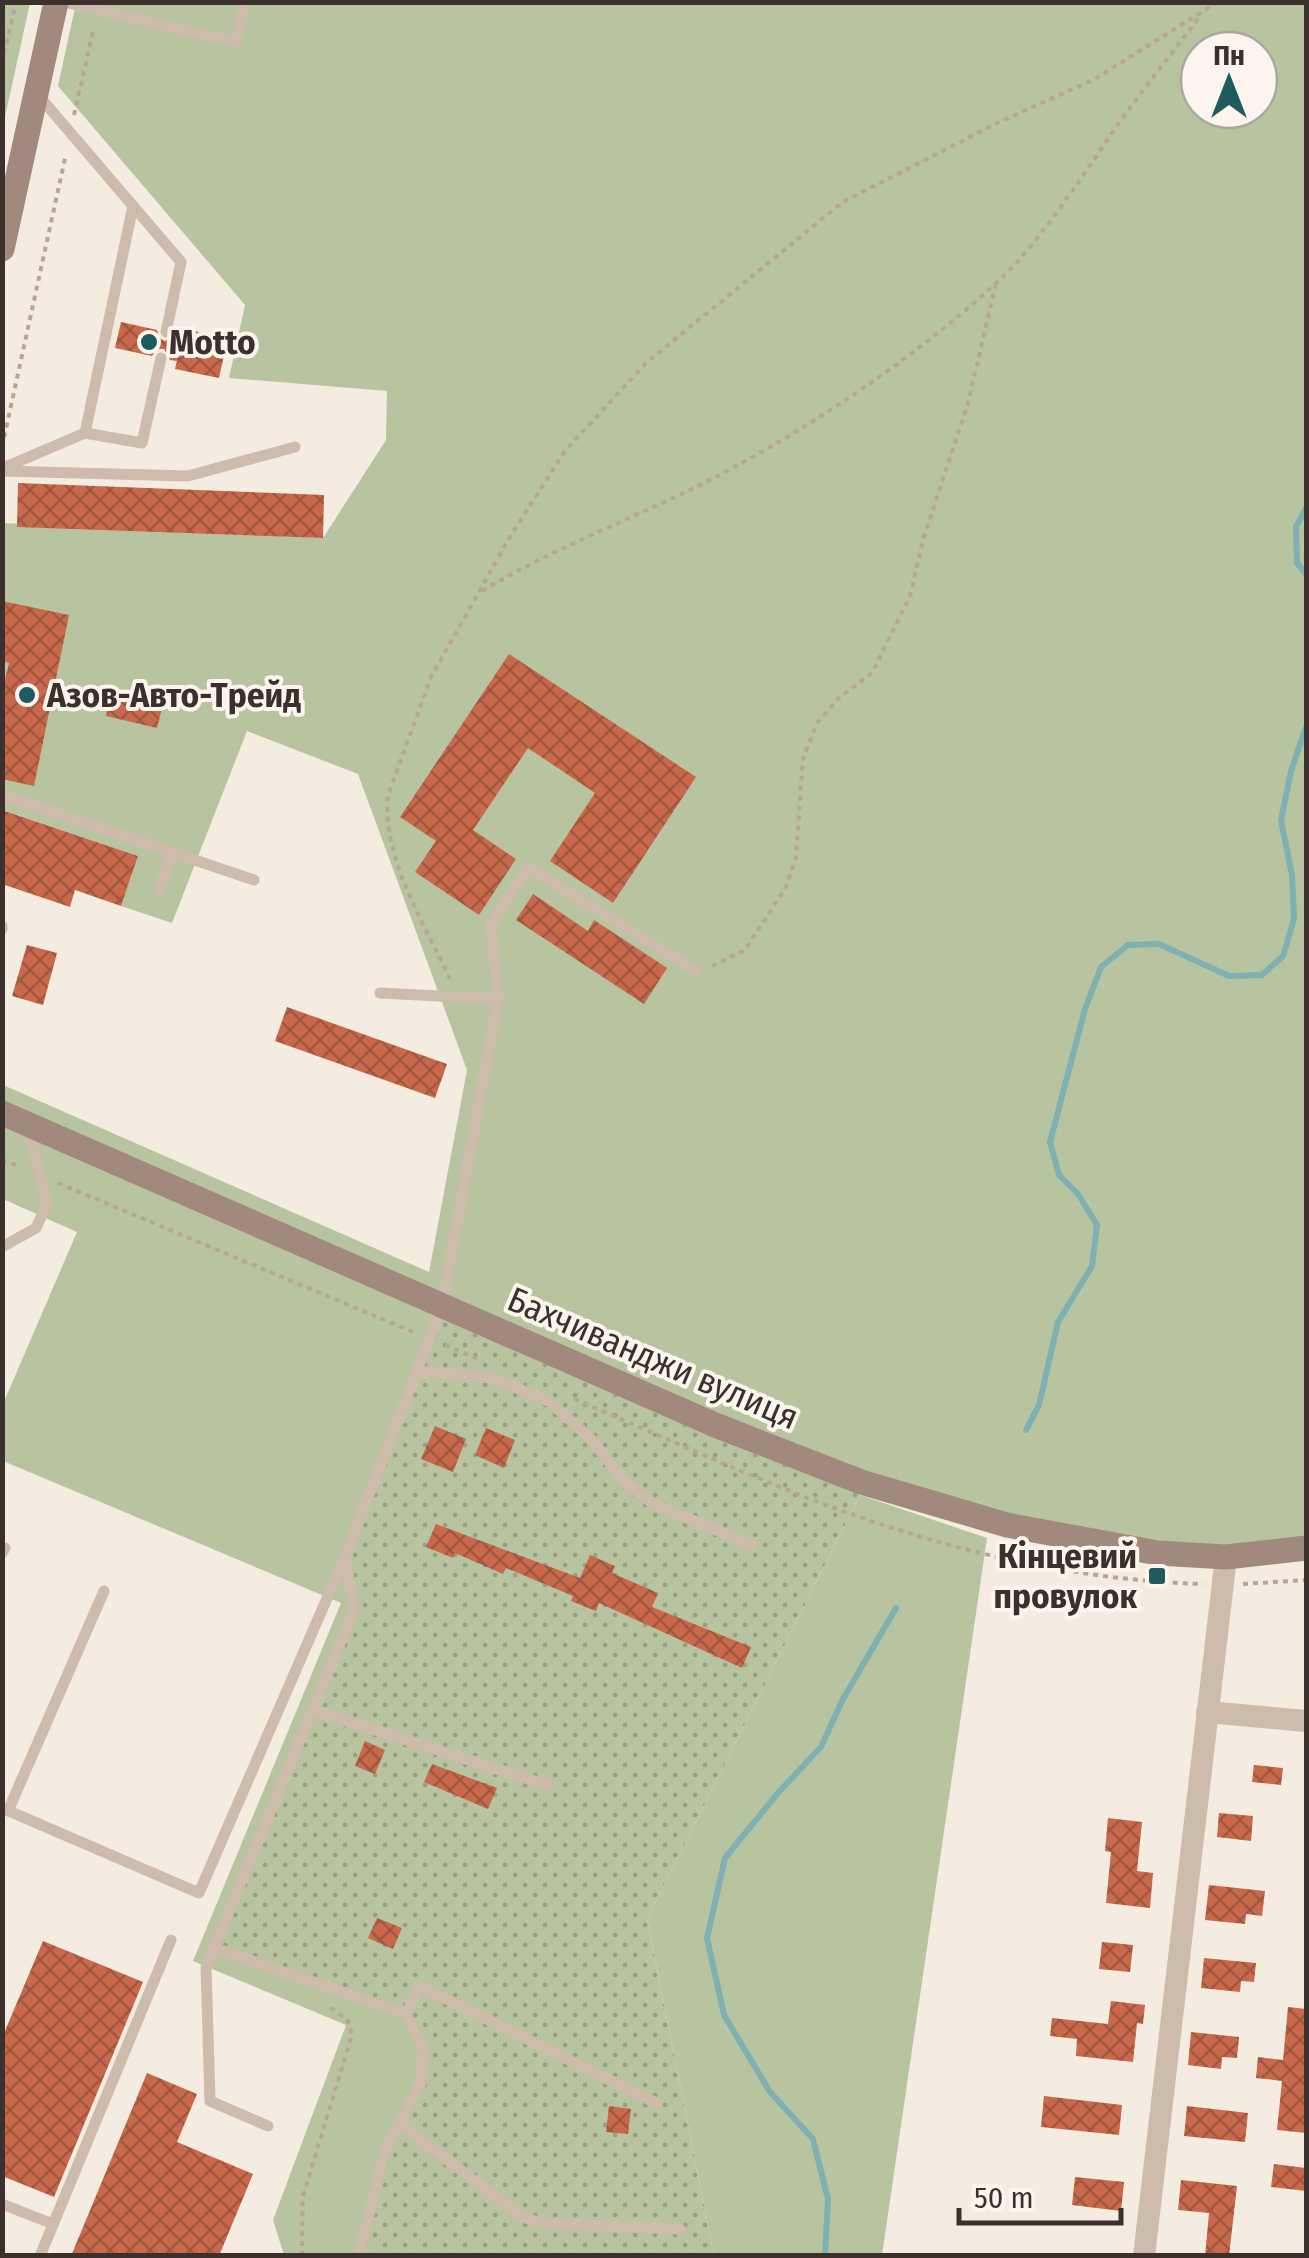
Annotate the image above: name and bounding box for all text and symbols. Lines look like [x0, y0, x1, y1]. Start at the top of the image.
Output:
north arrow [1179, 30, 1279, 130]
text: Пн [1213, 39, 1245, 72]
place label: Motto [169, 321, 256, 363]
marker: Motto [138, 331, 160, 353]
place label: Азов-Авто-Трейд [46, 674, 301, 716]
marker: Азов-Авто-Трейд [16, 684, 38, 706]
street label: Бахчиванджи вулиця [501, 1278, 805, 1438]
place label: Кінцевий провулок [993, 1535, 1137, 1617]
marker: Кінцевий провулок [1146, 1565, 1168, 1587]
scale bar [959, 2163, 1122, 2225]
text: 50 m [974, 2180, 1034, 2216]

